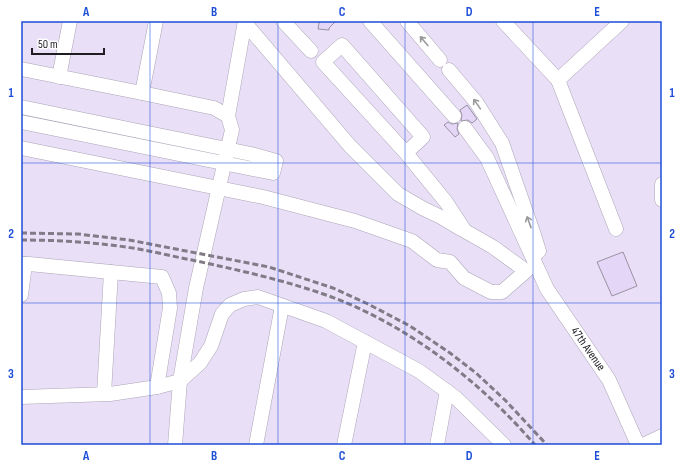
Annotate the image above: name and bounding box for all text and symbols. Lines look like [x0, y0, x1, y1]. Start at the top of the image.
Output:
text: A [82, 4, 90, 20]
text: B [211, 4, 217, 20]
text: C [339, 4, 346, 20]
text: D [466, 4, 473, 20]
text: E [594, 4, 600, 20]
scale bar [32, 30, 104, 56]
one-way arrow [419, 35, 428, 46]
text: 50 m [38, 37, 58, 52]
text: 1 [8, 85, 14, 101]
text: 1 [669, 85, 675, 101]
one-way arrow [473, 98, 481, 109]
one-way arrow [525, 216, 533, 228]
text: 2 [8, 226, 14, 242]
text: 2 [669, 226, 675, 242]
street label: 47th Avenue [568, 324, 609, 374]
text: 3 [8, 366, 14, 382]
text: 3 [669, 366, 675, 382]
text: A [82, 448, 90, 464]
text: B [211, 448, 217, 464]
text: C [339, 448, 346, 464]
text: D [466, 448, 473, 464]
text: E [594, 448, 600, 464]

